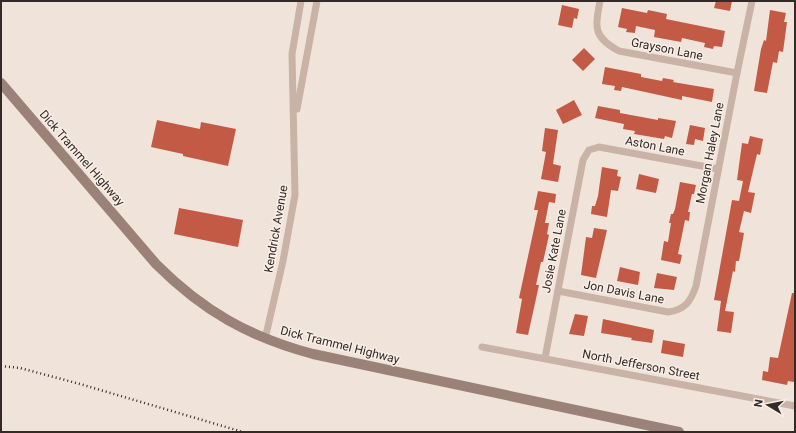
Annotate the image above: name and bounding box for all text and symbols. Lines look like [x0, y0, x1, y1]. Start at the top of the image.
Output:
street label: Grayson Lane [630, 35, 704, 63]
street label: Morgan Haley Lane [693, 101, 727, 205]
street label: Dick Trammel Highway [37, 107, 128, 209]
street label: Aston Lane [624, 133, 686, 159]
street label: Kendrick Avenue [261, 184, 291, 274]
street label: Josie Kate Lane [539, 208, 569, 294]
street label: Jon Davis Lane [583, 277, 665, 307]
street label: Dick Trammel Highway [279, 323, 401, 367]
street label: North Jefferson Street [581, 347, 701, 383]
north arrow [748, 385, 788, 425]
text: N [752, 398, 766, 408]

